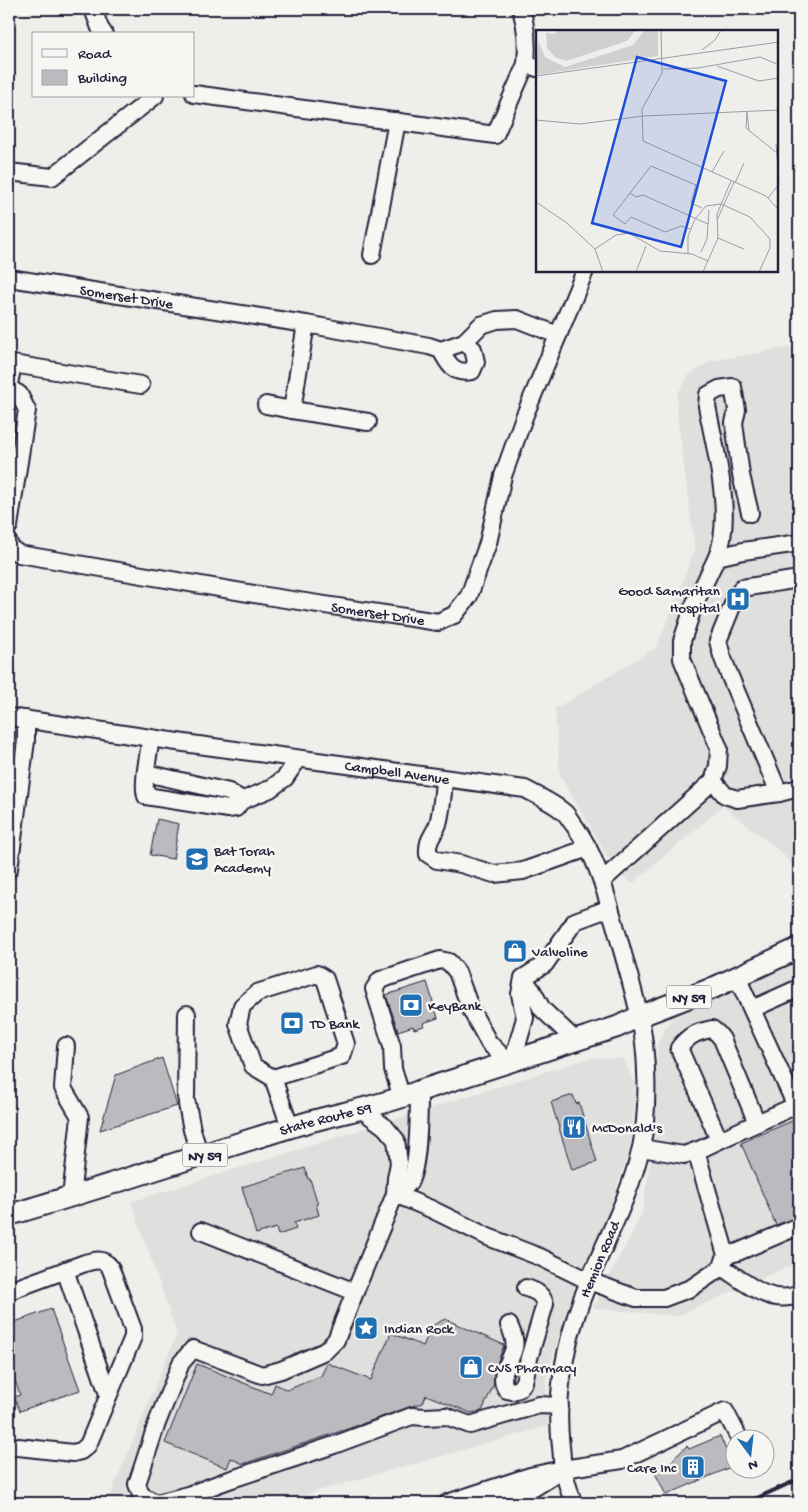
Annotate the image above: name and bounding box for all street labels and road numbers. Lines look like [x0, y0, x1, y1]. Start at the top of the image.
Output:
street label: Somerset Drive [78, 282, 174, 314]
street label: Somerset Drive [330, 599, 426, 631]
street label: Campbell Avenue [343, 758, 451, 790]
road number: NY 59 [666, 986, 712, 1009]
street label: State Route 59 [278, 1099, 374, 1141]
road number: NY 59 [182, 1144, 228, 1166]
street label: Hemion Road [577, 1218, 626, 1301]

